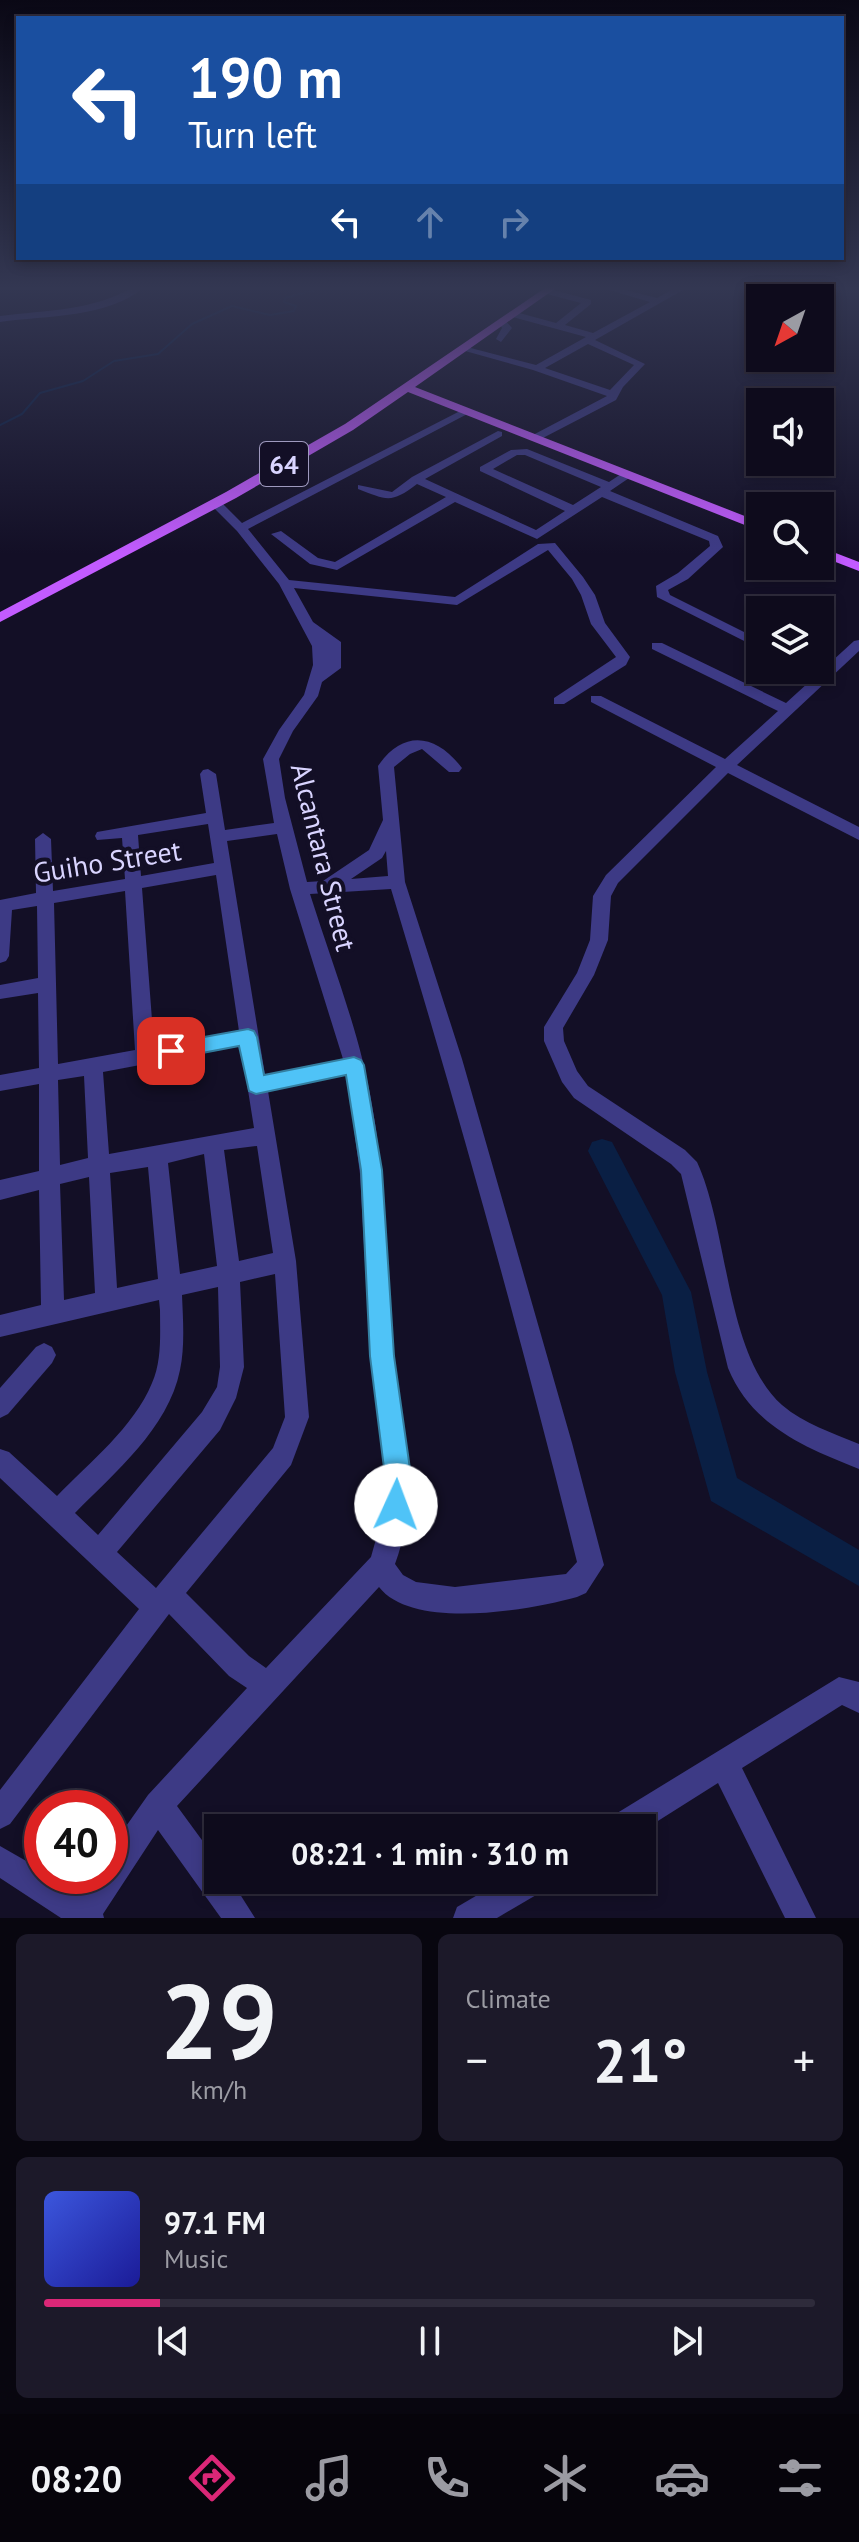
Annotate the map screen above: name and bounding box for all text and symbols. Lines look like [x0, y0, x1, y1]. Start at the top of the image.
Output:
text: 190 m [188, 41, 343, 113]
icon: left [56, 48, 160, 152]
text: Turn left [188, 111, 317, 158]
icon: left [324, 200, 368, 244]
icon: ahead [408, 200, 452, 244]
icon: right [492, 200, 536, 244]
north arrow [746, 284, 834, 372]
map controls [746, 284, 834, 684]
button: sound [746, 388, 834, 476]
road number: 64 [260, 442, 308, 486]
button: search [746, 492, 834, 580]
button: layers [746, 596, 834, 684]
street label: Alcantara Street [283, 759, 365, 955]
street label: Guiho Street [31, 831, 184, 891]
pin [137, 1017, 205, 1085]
icon: arrive [149, 1029, 193, 1073]
position arrow [354, 1463, 438, 1547]
speed limit sign: 40 [24, 1790, 128, 1894]
text: 08:21 · 1 min · 310 m [291, 1834, 569, 1873]
text: 29 [160, 1953, 278, 2088]
text: Climate [466, 1982, 551, 2015]
text: 21° [593, 2021, 687, 2099]
text: − [466, 2031, 488, 2088]
text: + [793, 2031, 815, 2088]
text: km/h [190, 2073, 247, 2106]
text: 97.1 FM [164, 2203, 266, 2242]
text: Music [164, 2242, 228, 2275]
icon: previous [151, 2319, 195, 2363]
icon: pause [408, 2319, 452, 2363]
icon: next [665, 2319, 709, 2363]
icon: directions [184, 2450, 240, 2506]
icon: music [301, 2450, 357, 2506]
icon: phone [419, 2450, 475, 2506]
icon: climate [537, 2450, 593, 2506]
icon: car [654, 2450, 710, 2506]
icon: filters [772, 2450, 828, 2506]
text: 08:20 [31, 2455, 122, 2502]

